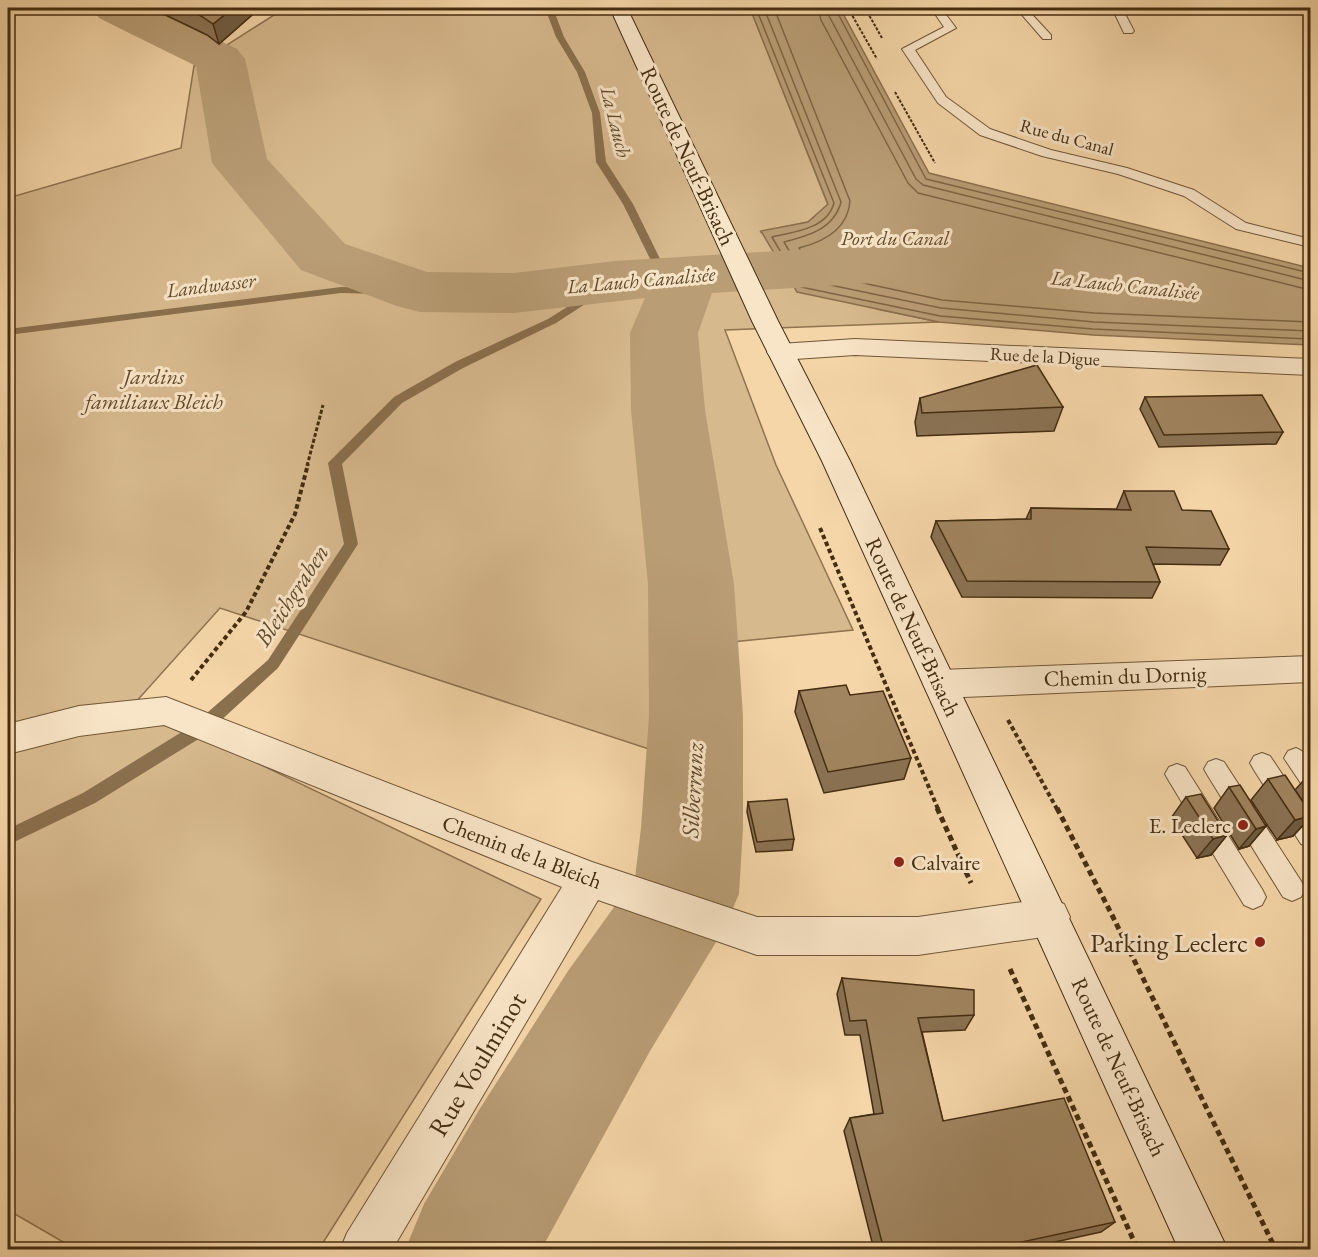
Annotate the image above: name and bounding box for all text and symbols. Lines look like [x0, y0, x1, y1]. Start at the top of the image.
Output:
street label: Route de Neuf-Brisach [634, 62, 742, 250]
water label: La Lauch [594, 83, 637, 160]
street label: Rue du Canal [1018, 113, 1116, 161]
water label: Port du Canal [841, 225, 951, 251]
water label: La Lauch Canalisée [565, 261, 716, 300]
water label: La Lauch Canalisée [1049, 264, 1201, 306]
water label: Landwasser [164, 266, 258, 303]
street label: Rue de la Digue [989, 342, 1101, 370]
park label: Jardins familiaux Bleich [80, 362, 223, 416]
street label: Route de Neuf-Brisach [859, 533, 967, 721]
water label: Bleichgraben [246, 538, 335, 653]
street label: Chemin du Dornig [1043, 659, 1207, 693]
water label: Silberrunz [674, 741, 710, 840]
street label: Chemin de la Bleich [438, 808, 606, 896]
place label: E. Leclerc [1149, 811, 1231, 840]
marker: E. Leclerc [1236, 818, 1250, 832]
place label: Calvaire [911, 848, 981, 877]
marker: Calvaire [892, 855, 906, 869]
place label: Parking Leclerc [1090, 925, 1248, 960]
marker: Parking Leclerc [1253, 935, 1267, 949]
street label: Route de Neuf-Brisach [1065, 973, 1173, 1161]
street label: Rue Voulminot [420, 985, 534, 1143]

